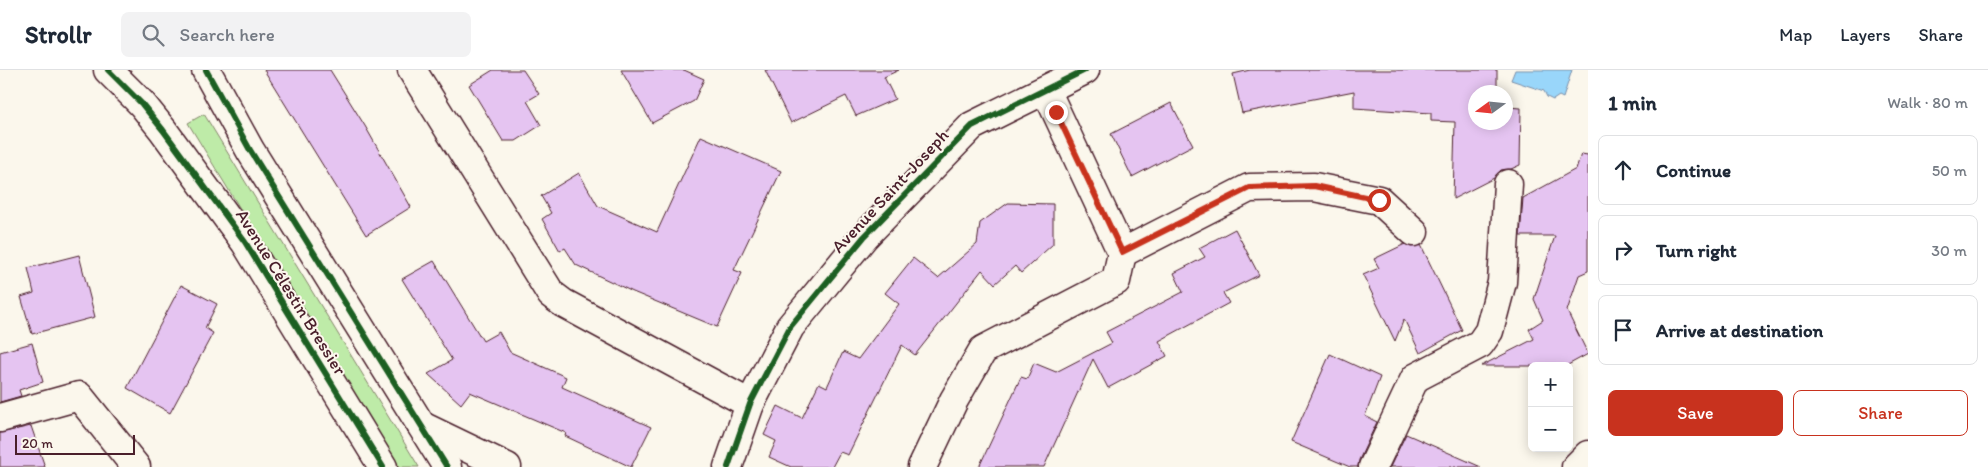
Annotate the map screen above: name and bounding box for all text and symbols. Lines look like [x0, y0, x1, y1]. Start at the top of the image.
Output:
search box [121, 12, 471, 57]
text: Strollr [25, 20, 91, 49]
icon: search [139, 21, 167, 49]
text: Search here [179, 23, 275, 46]
text: Map [1779, 24, 1812, 46]
text: Layers [1840, 24, 1890, 46]
text: Share [1918, 24, 1963, 46]
north arrow [1468, 85, 1513, 130]
text: 1 min [1608, 90, 1657, 115]
text: Walk · 80 m [1887, 93, 1968, 112]
route end [1045, 101, 1068, 124]
street label: Avenue Saint-Joseph [827, 124, 953, 258]
icon: ahead [1609, 156, 1637, 184]
text: Continue [1656, 159, 1731, 182]
text: 50 m [1932, 161, 1967, 180]
route start [1368, 189, 1391, 212]
street label: Avenue Célestin Bressier [231, 205, 352, 380]
icon: right [1609, 236, 1637, 264]
text: Turn right [1656, 239, 1737, 262]
text: 30 m [1931, 241, 1967, 260]
icon: arrive [1609, 316, 1637, 344]
text: Arrive at destination [1656, 319, 1823, 342]
map controls [1528, 362, 1573, 452]
button: + [1528, 362, 1573, 407]
button: Save [1608, 390, 1783, 436]
button: Share [1793, 390, 1968, 436]
button: − [1528, 407, 1573, 452]
scale bar [15, 432, 135, 455]
text: 20 m [22, 435, 53, 452]

